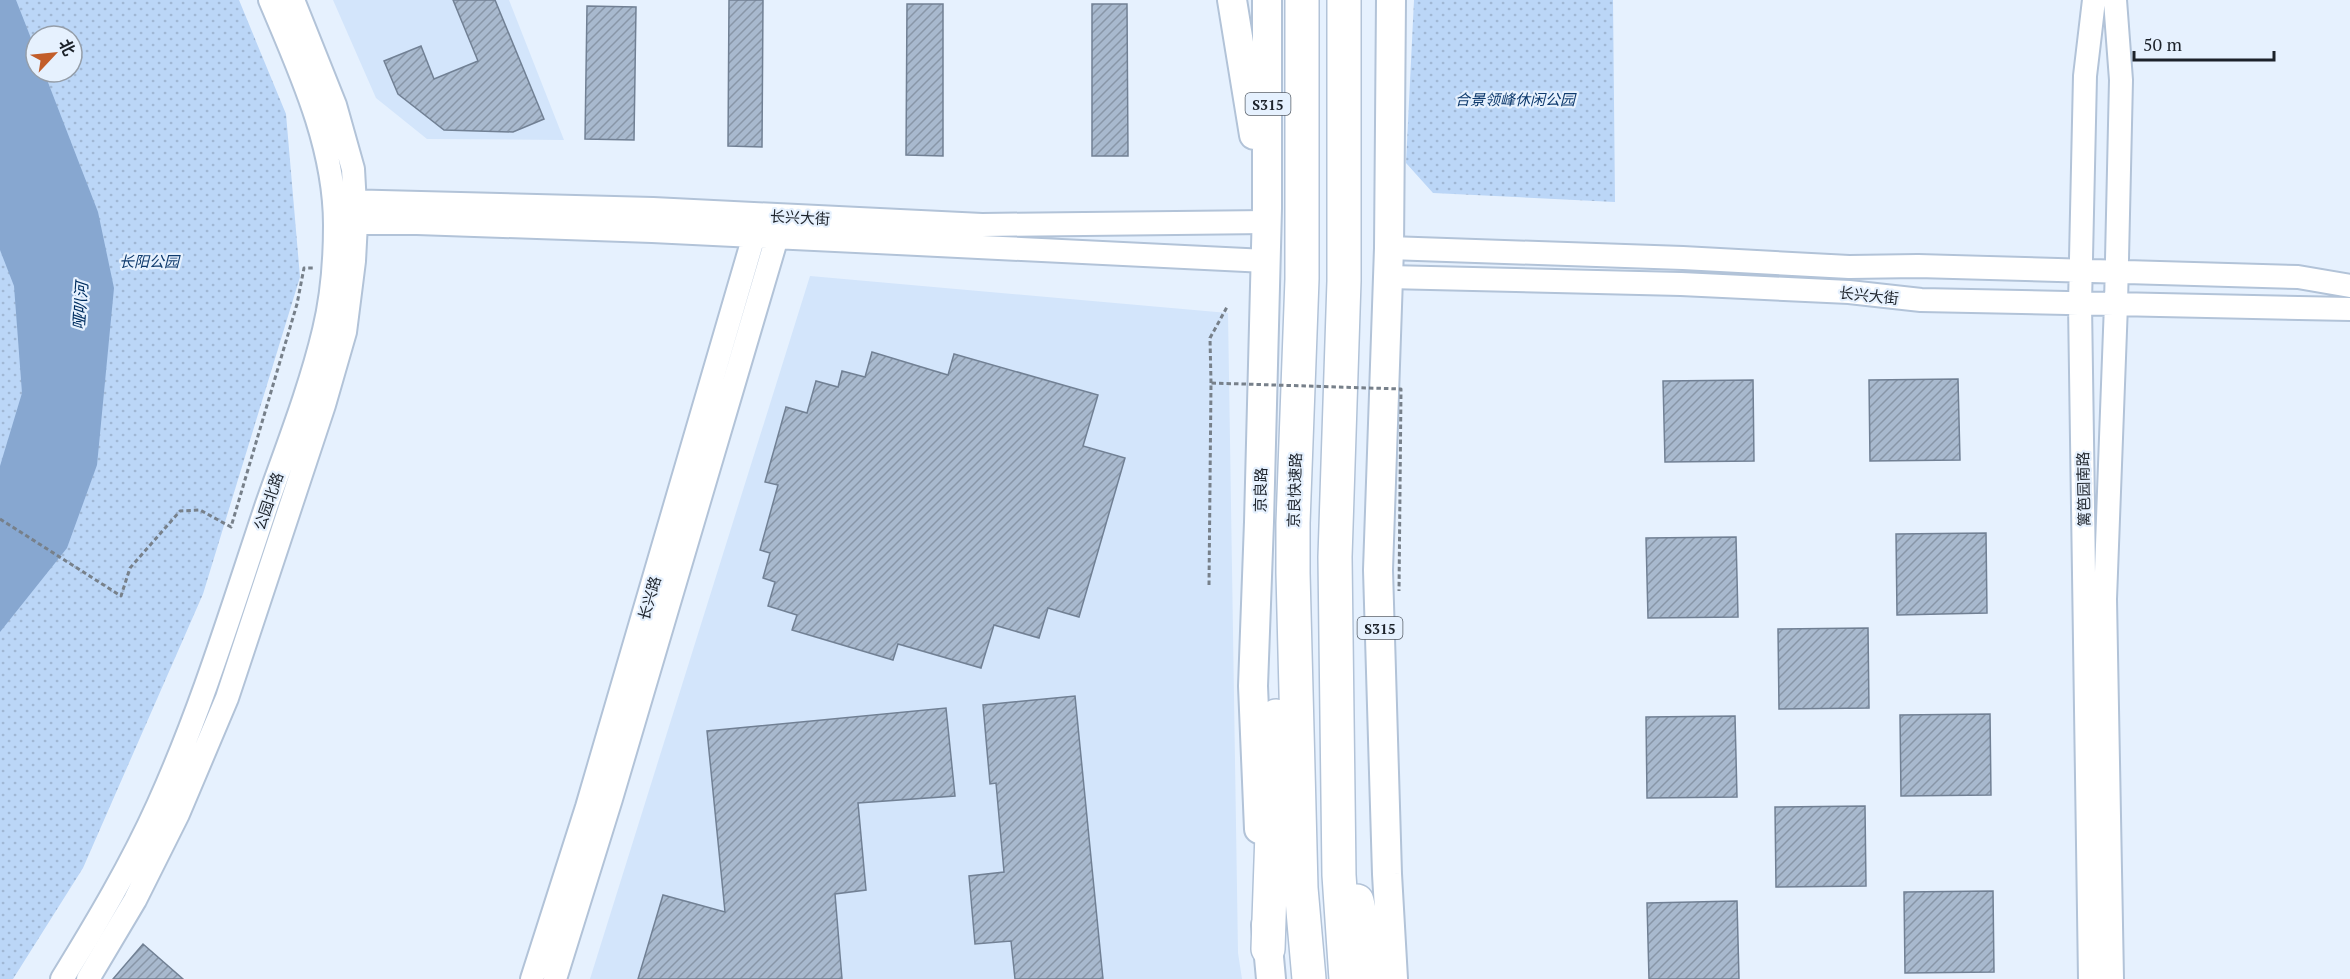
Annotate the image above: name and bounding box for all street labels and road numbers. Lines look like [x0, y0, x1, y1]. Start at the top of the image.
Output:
road number: S315 [1246, 93, 1290, 115]
street label: 长兴大街 [770, 205, 830, 229]
street label: 长兴大街 [1838, 282, 1900, 308]
street label: 篱笆园南路 [2072, 451, 2094, 527]
street label: 京良快速路 [1283, 452, 1305, 528]
street label: 京良路 [1250, 467, 1270, 513]
street label: 公园北路 [249, 469, 287, 533]
street label: 长兴路 [633, 574, 665, 622]
road number: S315 [1358, 617, 1402, 639]

